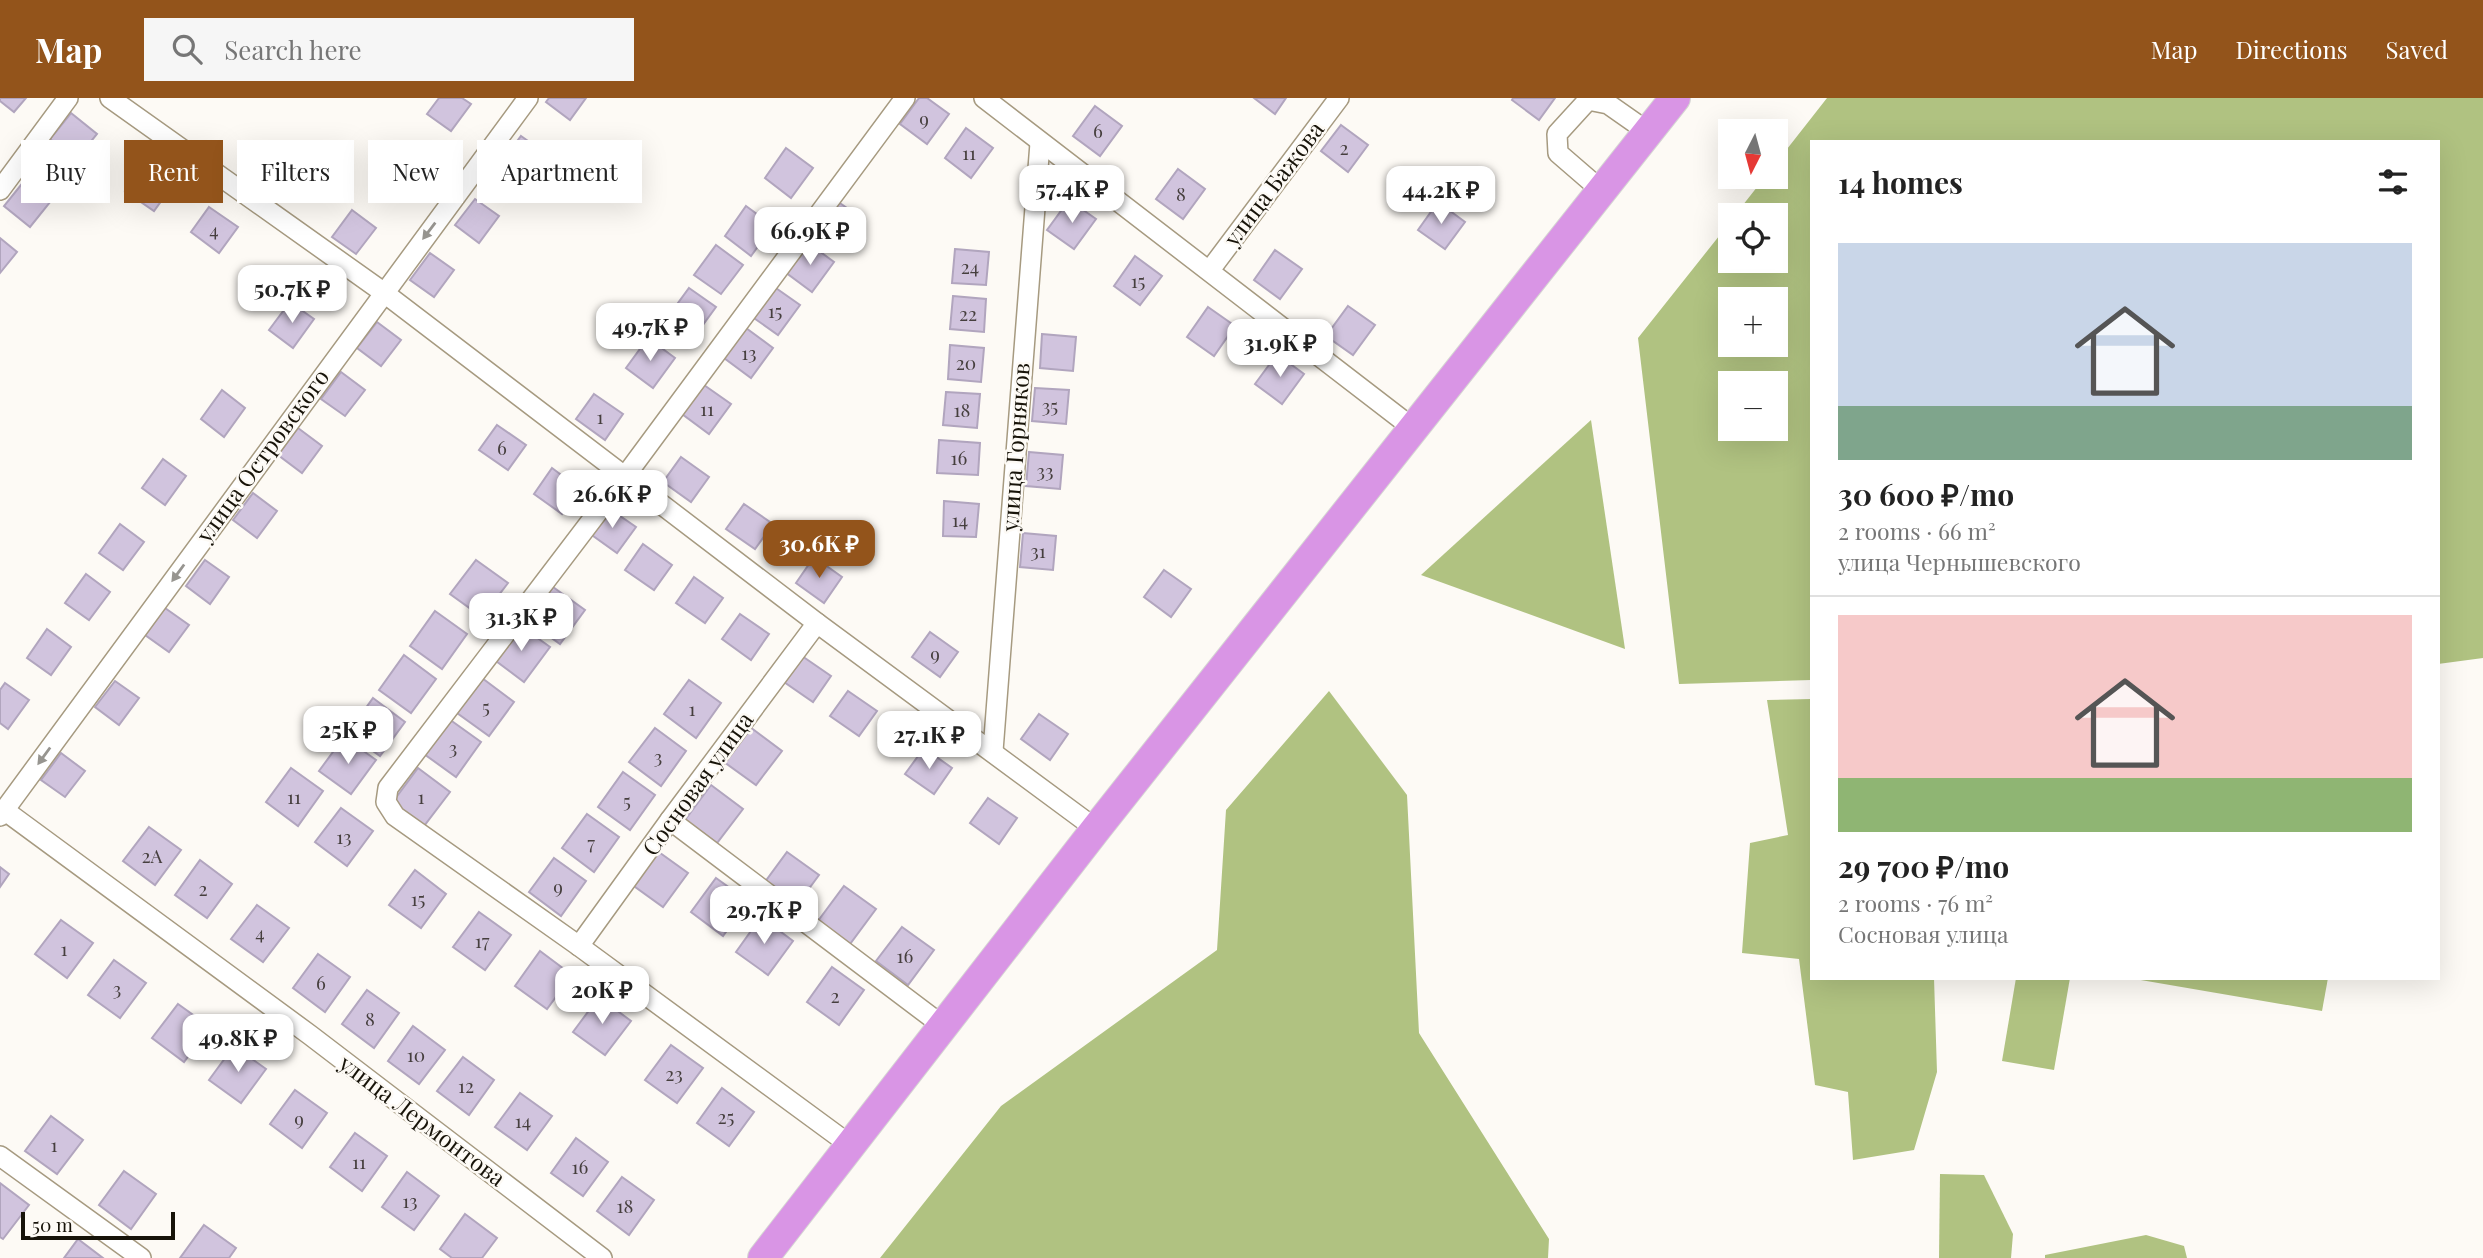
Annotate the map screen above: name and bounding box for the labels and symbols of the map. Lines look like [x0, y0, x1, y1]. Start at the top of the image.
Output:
house number: 9 [919, 105, 929, 131]
street label: улица Бажова [1215, 114, 1330, 253]
house number: 6 [1093, 117, 1103, 143]
north arrow [1718, 119, 1788, 189]
house number: 2 [1339, 134, 1349, 160]
house number: 11 [962, 139, 976, 165]
pin: 57.4K ₽ [1007, 166, 1137, 225]
pin: 44.2K ₽ [1376, 166, 1506, 226]
house number: 8 [1176, 180, 1186, 206]
pin: 66.9K ₽ [745, 208, 875, 267]
house number: 4 [209, 216, 219, 242]
one-way arrow [422, 222, 436, 240]
house number: 24 [961, 253, 979, 279]
pin: 50.7K ₽ [227, 266, 357, 325]
house number: 15 [1131, 267, 1145, 293]
house number: 15 [768, 297, 782, 323]
house number: 22 [959, 300, 977, 326]
pin: 49.7K ₽ [585, 303, 715, 363]
pin: 31.9K ₽ [1215, 320, 1345, 379]
house number: 13 [741, 339, 757, 365]
house number: 20 [956, 349, 976, 375]
street label: улица Горняков [993, 361, 1036, 533]
street label: улица Островского [188, 362, 335, 549]
house number: 35 [1042, 392, 1058, 418]
house number: 11 [700, 395, 714, 421]
house number: 18 [954, 396, 970, 422]
house number: 1 [596, 403, 604, 429]
house number: 6 [497, 434, 507, 460]
house number: 16 [951, 444, 968, 470]
house number: 33 [1036, 457, 1054, 483]
pin: 26.6K ₽ [547, 470, 677, 530]
house number: 14 [952, 506, 968, 532]
pin: 30.6K ₽ [754, 520, 884, 580]
house number: 31 [1030, 537, 1046, 563]
one-way arrow [171, 563, 185, 582]
pin: 31.3K ₽ [456, 594, 586, 653]
house number: 9 [930, 640, 940, 666]
house number: 5 [482, 693, 490, 719]
house number: 1 [688, 695, 696, 721]
street label: Сосновая улица [634, 705, 760, 861]
pin: 25K ₽ [299, 706, 397, 766]
pin: 27.1K ₽ [864, 712, 994, 771]
house number: 3 [449, 734, 457, 760]
house number: 3 [654, 743, 662, 769]
one-way arrow [37, 747, 51, 765]
house number: 11 [287, 783, 301, 809]
house number: 1 [417, 783, 425, 809]
house number: 5 [623, 787, 631, 813]
house number: 13 [336, 823, 352, 849]
house number: 7 [587, 829, 595, 855]
house number: 2А [141, 842, 164, 868]
house number: 9 [553, 873, 563, 899]
house number: 2 [198, 875, 208, 901]
house number: 15 [411, 885, 425, 911]
pin: 29.7K ₽ [699, 886, 829, 946]
house number: 4 [255, 919, 265, 945]
house number: 17 [475, 927, 490, 953]
house number: 1 [60, 935, 68, 961]
house number: 16 [897, 942, 914, 968]
pin: 20K ₽ [553, 967, 651, 1026]
house number: 6 [316, 969, 326, 995]
house number: 3 [113, 975, 121, 1001]
house number: 2 [830, 982, 840, 1008]
house number: 8 [365, 1005, 375, 1031]
pin: 49.8K ₽ [173, 1014, 303, 1074]
house number: 10 [407, 1041, 425, 1067]
street label: улица Лермонтова [333, 1046, 513, 1193]
house number: 23 [665, 1060, 683, 1086]
house number: 12 [458, 1072, 474, 1098]
house number: 25 [718, 1103, 735, 1129]
house number: 9 [294, 1105, 304, 1131]
house number: 14 [515, 1107, 531, 1133]
house number: 1 [50, 1131, 58, 1157]
house number: 11 [352, 1148, 366, 1174]
house number: 16 [572, 1153, 589, 1179]
house number: 13 [402, 1187, 418, 1213]
house number: 18 [617, 1192, 633, 1218]
scale bar [21, 1209, 175, 1241]

